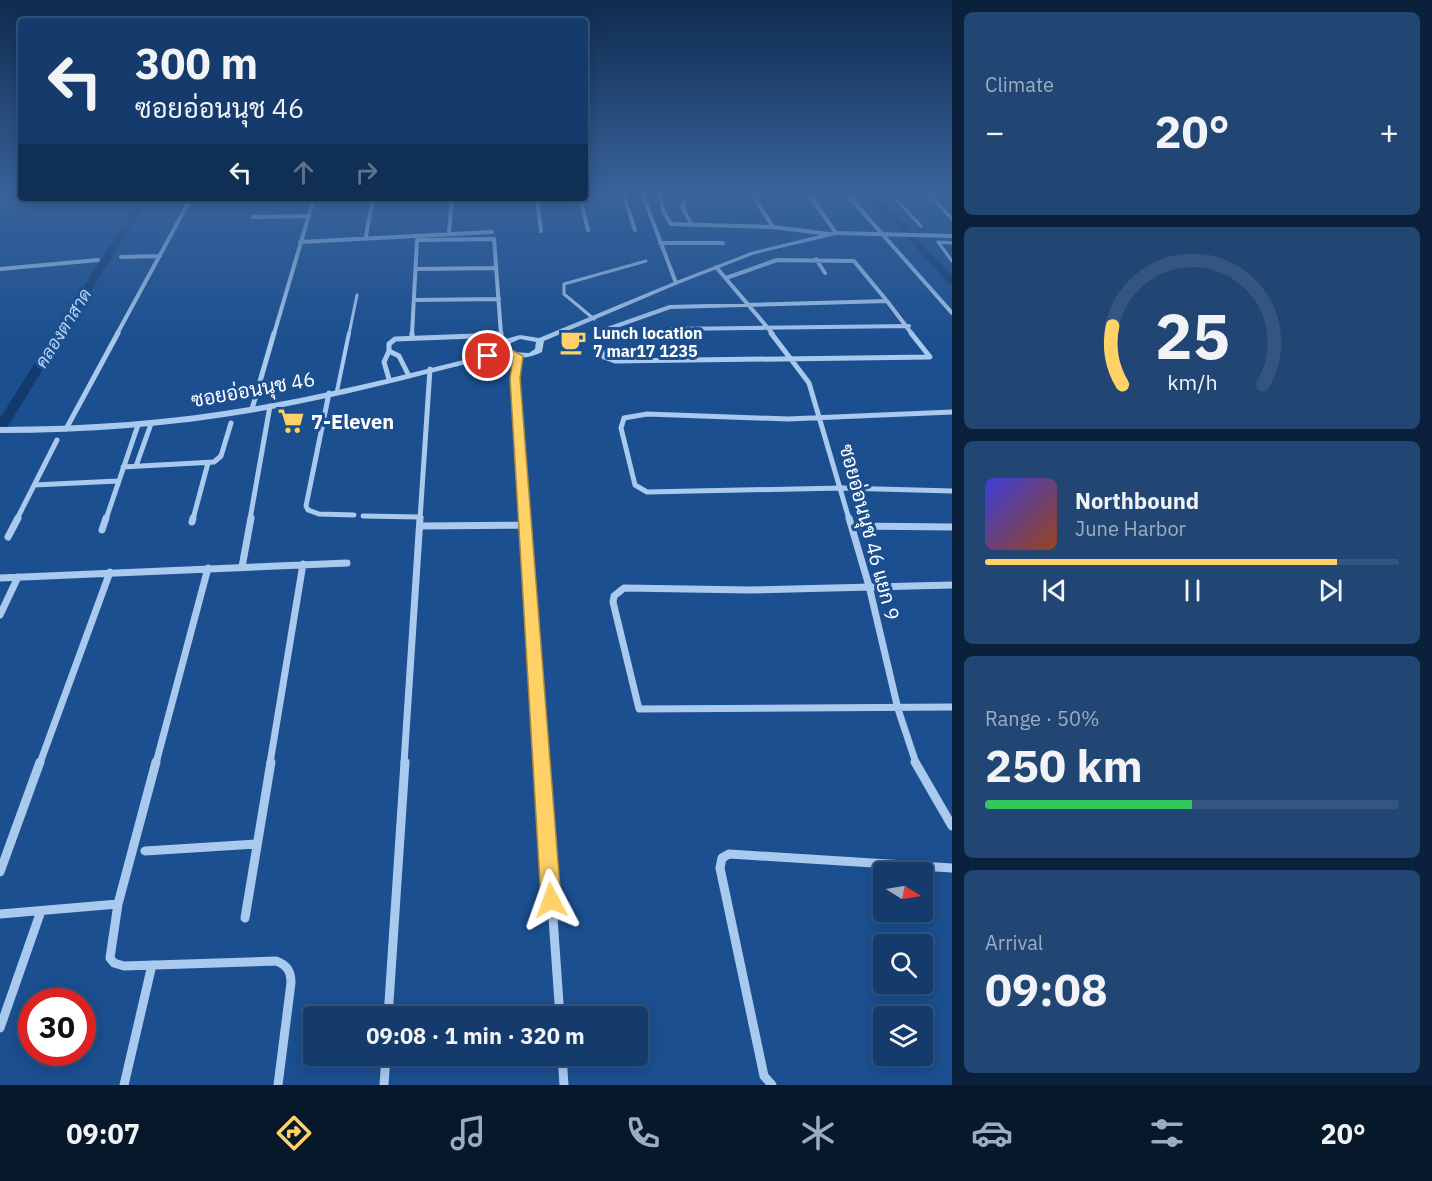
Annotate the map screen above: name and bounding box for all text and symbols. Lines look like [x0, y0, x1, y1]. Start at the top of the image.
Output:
text: 300 m [135, 36, 258, 91]
icon: left [36, 42, 114, 120]
text: Climate [985, 71, 1054, 98]
text: ซอยอ่อนนุช 46 [135, 90, 304, 125]
text: 20° [1154, 102, 1230, 160]
text: − [985, 110, 1005, 153]
text: + [1379, 110, 1399, 153]
icon: left [224, 156, 257, 189]
icon: ahead [287, 156, 320, 189]
icon: right [350, 156, 383, 189]
water label: คลองตาสาด [30, 284, 96, 372]
text: 25 [1155, 295, 1229, 376]
place label: Lunch location 7 mar17 1235 [593, 323, 702, 361]
cafe icon: Lunch location 7 mar17 1235 [558, 327, 588, 357]
pin [462, 330, 513, 381]
icon: arrive [471, 339, 504, 372]
street label: ซอยอ่อนนุช 46 [189, 365, 317, 414]
text: km/h [1167, 368, 1217, 396]
supermarket icon: 7-Eleven [276, 406, 306, 436]
place label: 7-Eleven [311, 408, 394, 435]
street label: ซอยอ่อนนุช 46 แยก 9 [833, 441, 906, 623]
text: Northbound [1075, 486, 1199, 515]
text: June Harbor [1075, 515, 1186, 542]
icon: previous [1038, 574, 1071, 607]
icon: pause [1176, 574, 1209, 607]
icon: next [1314, 574, 1347, 607]
text: Range · 50% [985, 705, 1100, 732]
text: 250 km [985, 736, 1143, 794]
north arrow [873, 862, 933, 922]
map controls [873, 862, 933, 1066]
position arrow [519, 868, 583, 932]
text: Arrival [985, 929, 1043, 956]
button: search [873, 934, 933, 994]
text: 09:08 [985, 960, 1108, 1018]
speed limit sign: 30 [18, 988, 96, 1066]
button: layers [873, 1006, 933, 1066]
text: 09:08 · 1 min · 320 m [366, 1021, 585, 1050]
icon: directions [273, 1112, 315, 1154]
icon: music [447, 1112, 489, 1154]
icon: phone [622, 1112, 664, 1154]
icon: climate [797, 1112, 839, 1154]
icon: car [971, 1112, 1013, 1154]
icon: filters [1146, 1112, 1188, 1154]
text: 09:07 [66, 1116, 140, 1151]
text: 20° [1321, 1116, 1366, 1151]

